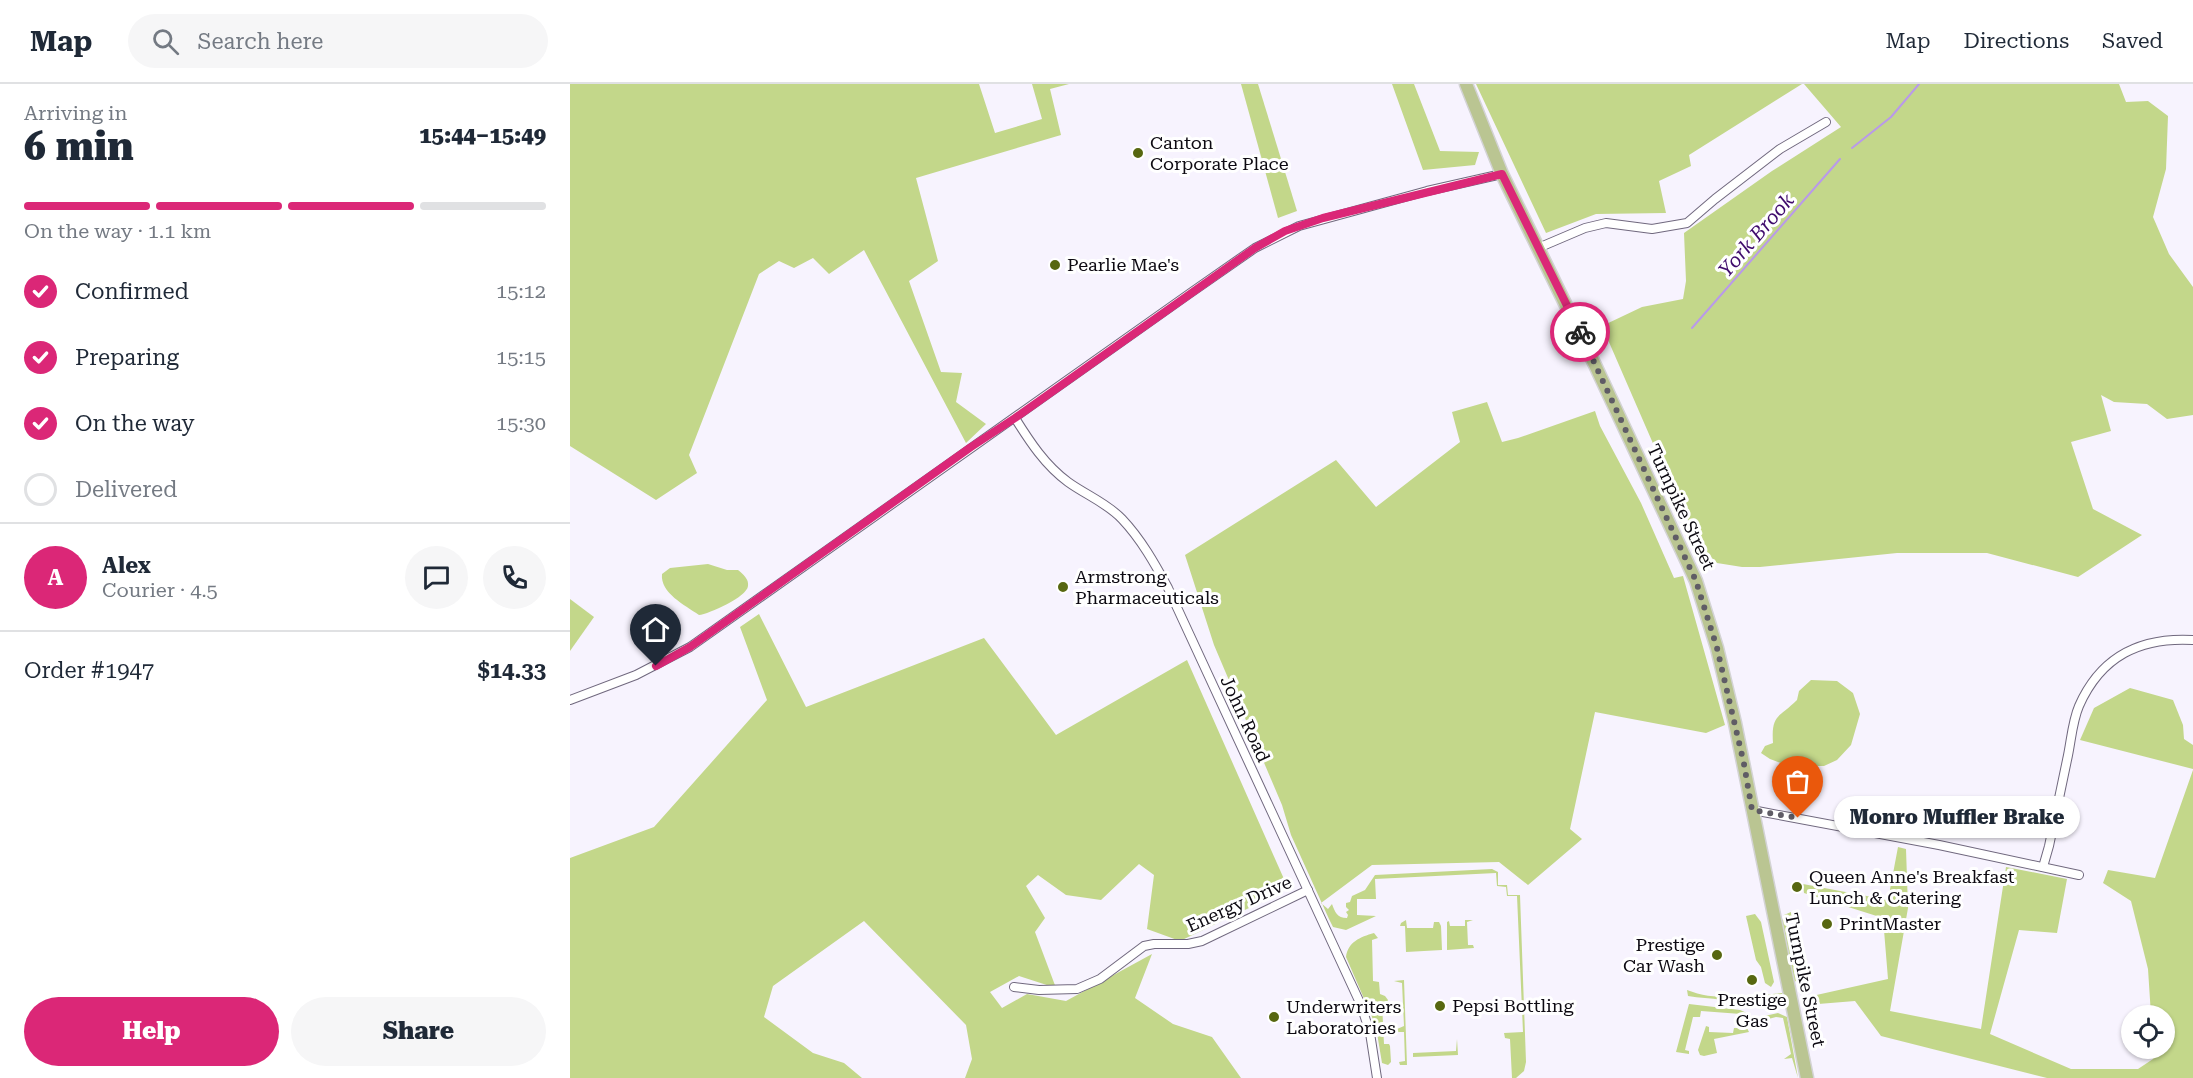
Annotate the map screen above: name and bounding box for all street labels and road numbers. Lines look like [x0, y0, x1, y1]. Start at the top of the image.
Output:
street label: Turnpike Street [1643, 440, 1720, 573]
street label: John Road [1216, 672, 1275, 766]
street label: Energy Drive [1183, 871, 1295, 936]
street label: Turnpike Street [1781, 911, 1830, 1049]

